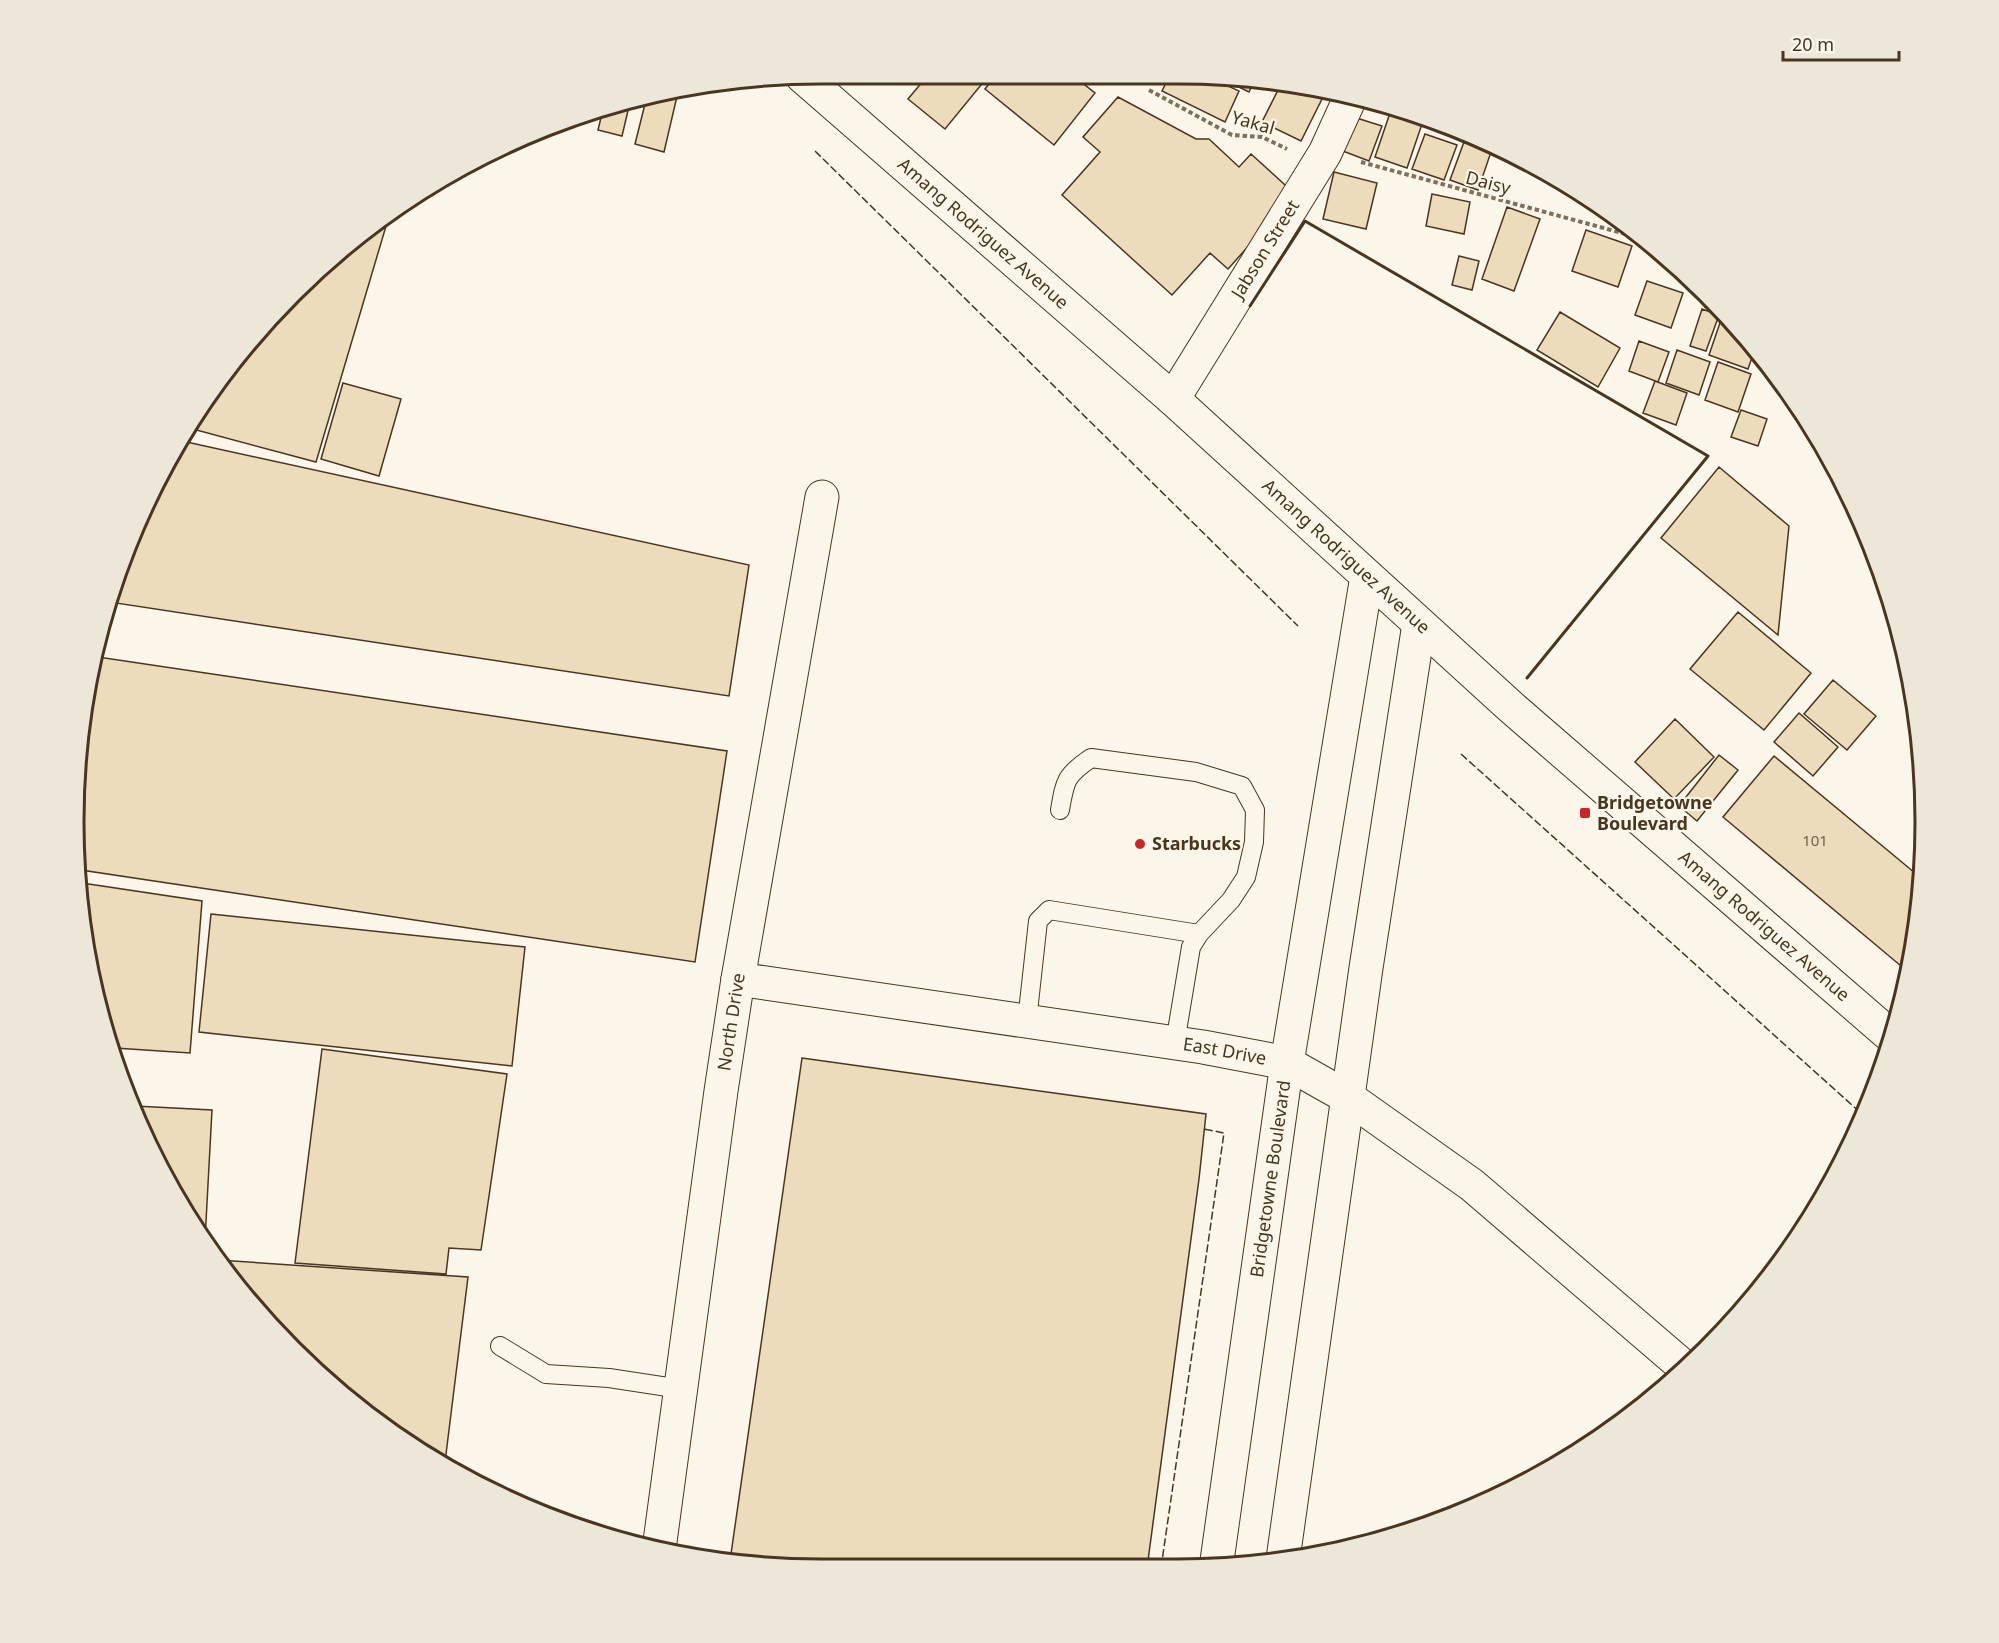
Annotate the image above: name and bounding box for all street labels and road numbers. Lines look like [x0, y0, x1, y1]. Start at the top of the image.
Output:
street label: Yakal [1229, 104, 1278, 140]
street label: Amang Rodriguez Avenue [893, 152, 1074, 314]
street label: Daisy [1463, 165, 1514, 200]
street label: Jabson Street [1224, 194, 1304, 304]
street label: Amang Rodriguez Avenue [1258, 473, 1436, 639]
street label: Amang Rodriguez Avenue [1674, 845, 1855, 1006]
street label: North Drive [711, 971, 750, 1072]
street label: East Drive [1181, 1031, 1269, 1070]
street label: Bridgetowne Boulevard [1244, 1079, 1295, 1279]

